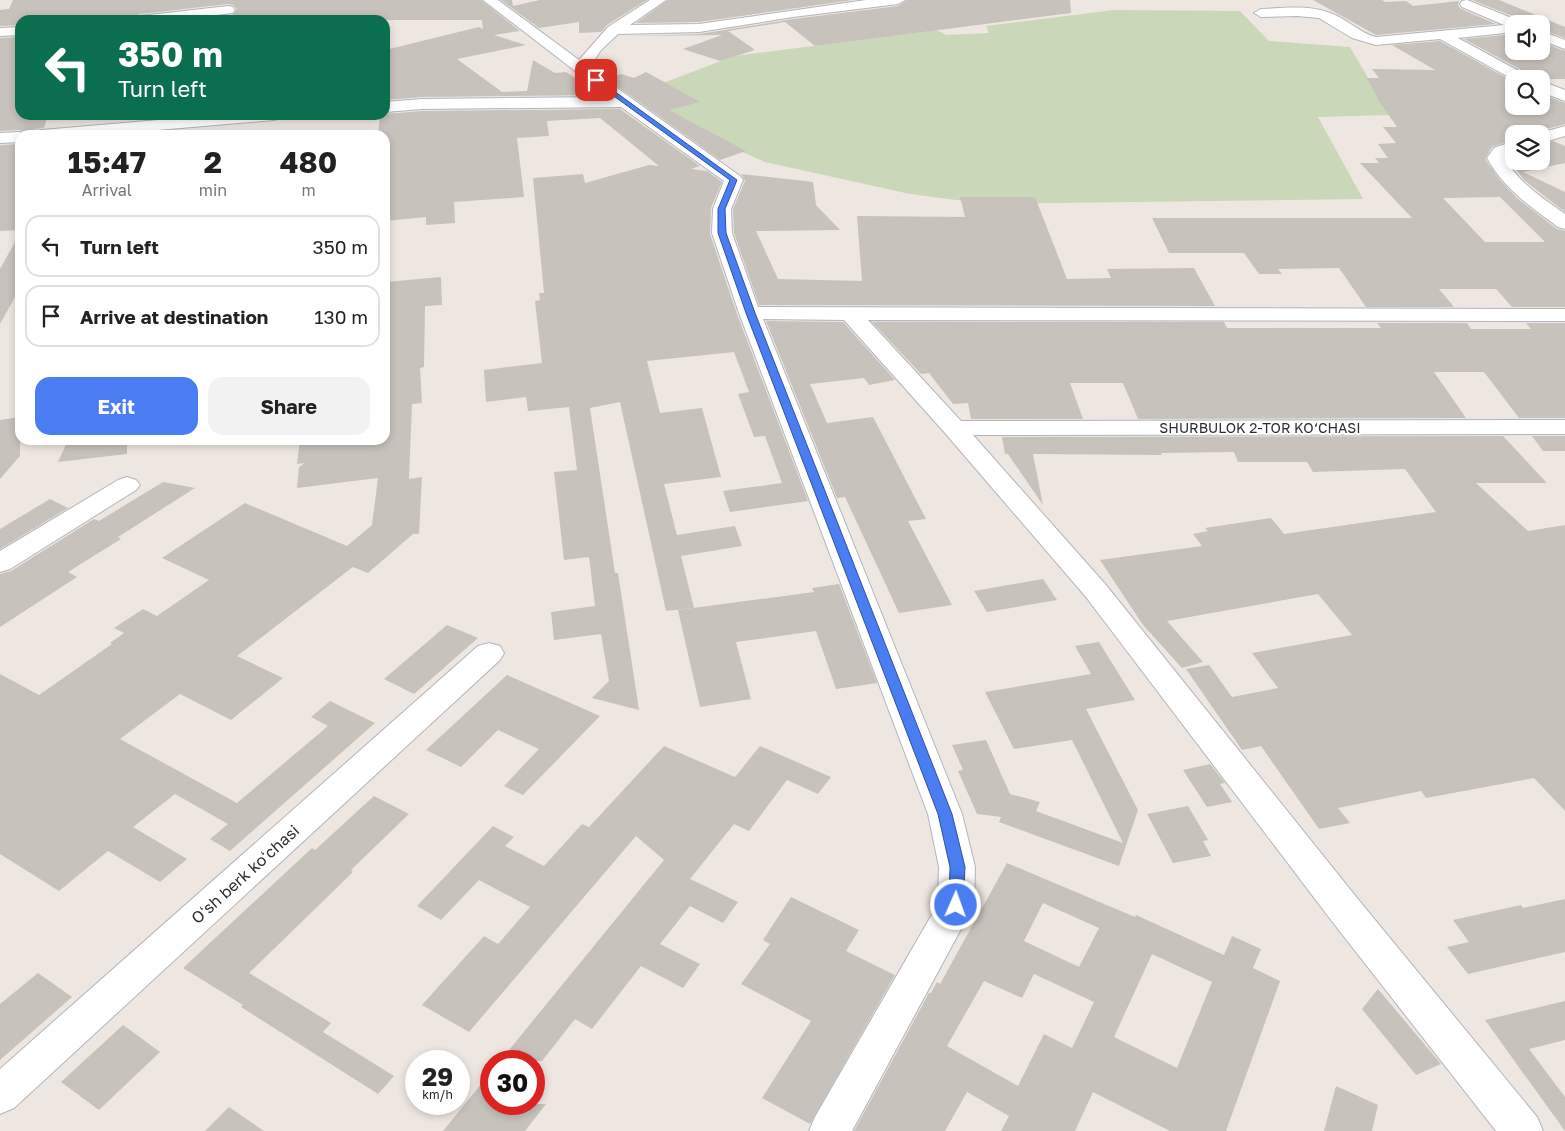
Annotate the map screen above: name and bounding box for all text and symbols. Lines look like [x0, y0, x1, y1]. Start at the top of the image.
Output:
map controls [1505, 15, 1550, 170]
button: sound [1505, 15, 1550, 60]
text: 350 m [118, 33, 223, 75]
icon: left [35, 35, 100, 100]
pin [575, 59, 617, 101]
icon: arrive [582, 66, 610, 94]
button: search [1505, 70, 1550, 115]
text: Turn left [118, 75, 207, 102]
button: layers [1505, 125, 1550, 170]
text: 15:47 [68, 144, 146, 180]
text: 2 [204, 144, 222, 180]
text: 480 [280, 144, 337, 180]
text: Arrival [82, 180, 132, 200]
text: min [199, 180, 227, 200]
text: m [301, 180, 316, 200]
icon: left [37, 232, 65, 260]
text: Turn left [80, 235, 159, 258]
text: 350 m [313, 235, 368, 258]
icon: arrive [37, 302, 65, 330]
text: Arrive at destination [80, 305, 268, 328]
text: 130 m [314, 305, 368, 328]
button: Exit [35, 377, 198, 435]
button: Share [208, 377, 370, 435]
street label: SHURBULOK 2-TOR KO‘CHASI [1159, 419, 1361, 436]
street label: Oʻsh berk koʻchasi [187, 820, 303, 928]
position arrow [929, 878, 981, 930]
speed limit sign: 30 [480, 1050, 545, 1115]
text: 29 [422, 1061, 453, 1092]
text: km/h [422, 1087, 453, 1102]

